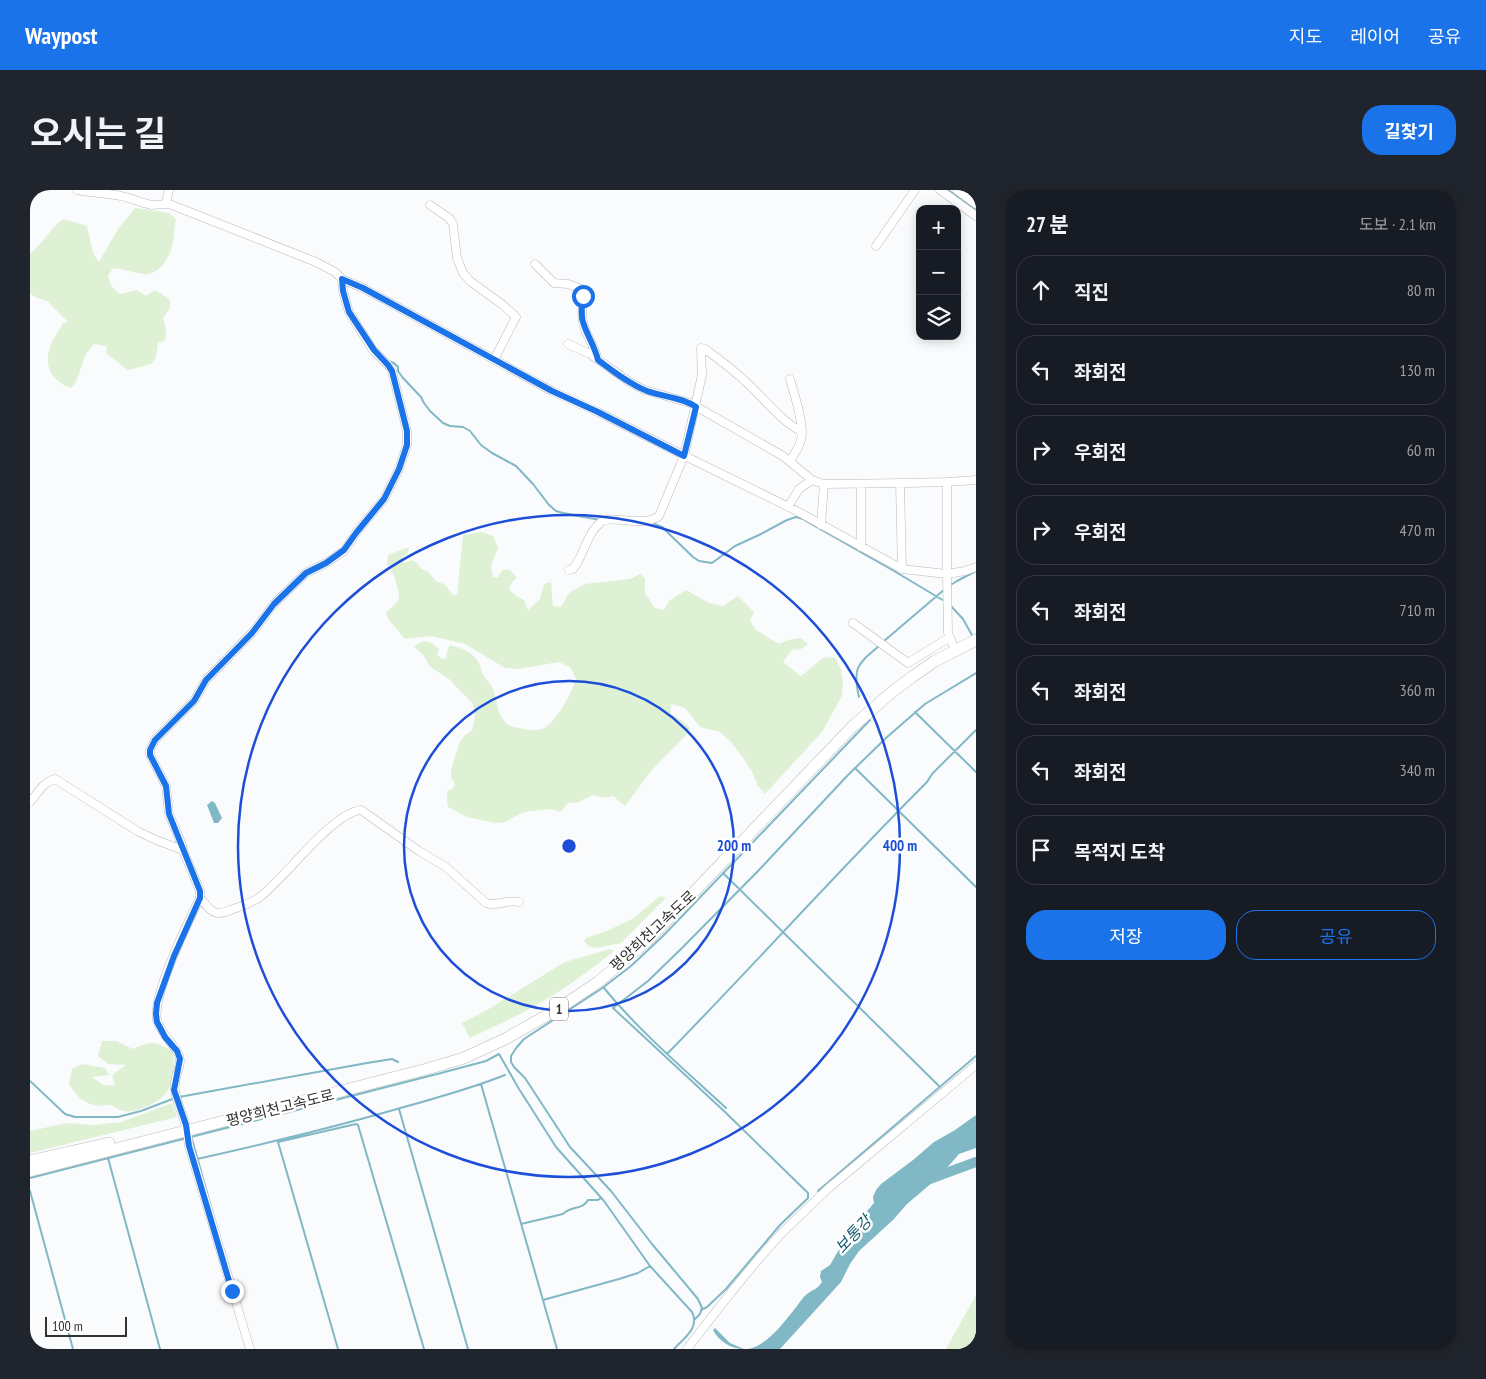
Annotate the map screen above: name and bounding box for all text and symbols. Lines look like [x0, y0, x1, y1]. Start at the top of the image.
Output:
text: Waypost [25, 20, 98, 51]
text: 지도 [1289, 25, 1322, 48]
text: 레이어 [1350, 25, 1400, 48]
text: 공유 [1428, 25, 1461, 48]
button: 길찾기 [1362, 105, 1456, 155]
text: 오시는 길 [30, 110, 166, 156]
map controls [916, 205, 961, 340]
button: + [916, 205, 961, 250]
text: 27 분 [1026, 211, 1069, 238]
text: 도보 · 2.1 km [1359, 214, 1436, 234]
button: − [916, 250, 961, 295]
icon: ahead [1027, 276, 1055, 304]
text: 직진 [1074, 280, 1109, 304]
text: 80 m [1407, 280, 1435, 300]
route start [572, 285, 595, 308]
button: layers [916, 295, 961, 340]
icon: left [1027, 356, 1055, 384]
text: 좌회전 [1074, 360, 1126, 384]
text: 130 m [1400, 360, 1435, 380]
icon: right [1027, 436, 1055, 464]
text: 우회전 [1074, 440, 1126, 464]
text: 60 m [1407, 440, 1435, 460]
icon: right [1027, 516, 1055, 544]
text: 우회전 [1074, 520, 1126, 544]
text: 470 m [1400, 520, 1435, 540]
icon: left [1027, 596, 1055, 624]
text: 좌회전 [1074, 600, 1126, 624]
text: 710 m [1400, 600, 1435, 620]
icon: left [1027, 676, 1055, 704]
text: 좌회전 [1074, 680, 1126, 704]
text: 360 m [1400, 680, 1435, 700]
icon: left [1027, 756, 1055, 784]
text: 좌회전 [1074, 760, 1126, 784]
text: 340 m [1400, 760, 1435, 780]
text: 200 m [717, 836, 751, 855]
text: 400 m [883, 836, 917, 855]
icon: arrive [1027, 836, 1055, 864]
centre of rings [560, 837, 578, 855]
text: 목적지 도착 [1074, 840, 1165, 864]
street label: 평양희천고속도로 [606, 886, 700, 975]
button: 저장 [1026, 910, 1226, 960]
button: 공유 [1236, 910, 1436, 960]
road number: 1 [550, 998, 568, 1021]
street label: 평양희천고속도로 [224, 1085, 336, 1130]
water label: 보통강 [831, 1209, 877, 1257]
route end [221, 1280, 244, 1303]
scale bar [45, 1314, 128, 1337]
text: 100 m [52, 1317, 83, 1335]

